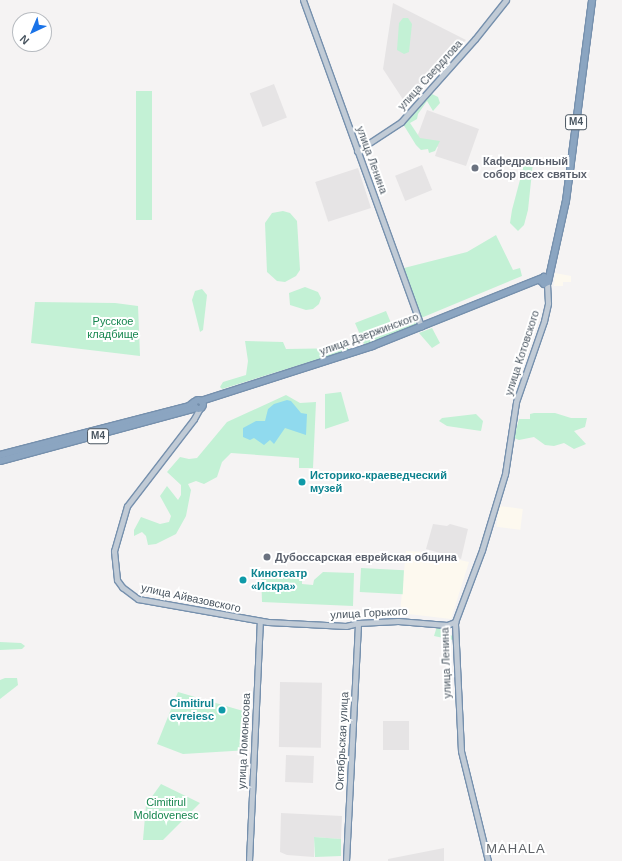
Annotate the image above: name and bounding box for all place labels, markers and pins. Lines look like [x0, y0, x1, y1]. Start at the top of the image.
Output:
place label: Кафедральный собор всех святых [483, 155, 587, 181]
marker: Кафедральный собор всех святых [470, 163, 480, 173]
place label: Историко-краеведческий музей [310, 469, 447, 495]
marker: Историко-краеведческий музей [297, 477, 307, 487]
place label: Дубоссарская еврейская община [275, 550, 457, 564]
marker: Дубоссарская еврейская община [262, 552, 272, 562]
place label: Кинотеатр «Искра» [251, 567, 307, 593]
marker: Кинотеатр «Искра» [238, 575, 248, 585]
place label: Cimitirul evreiesc [169, 697, 214, 723]
marker: Cimitirul evreiesc [217, 705, 227, 715]

